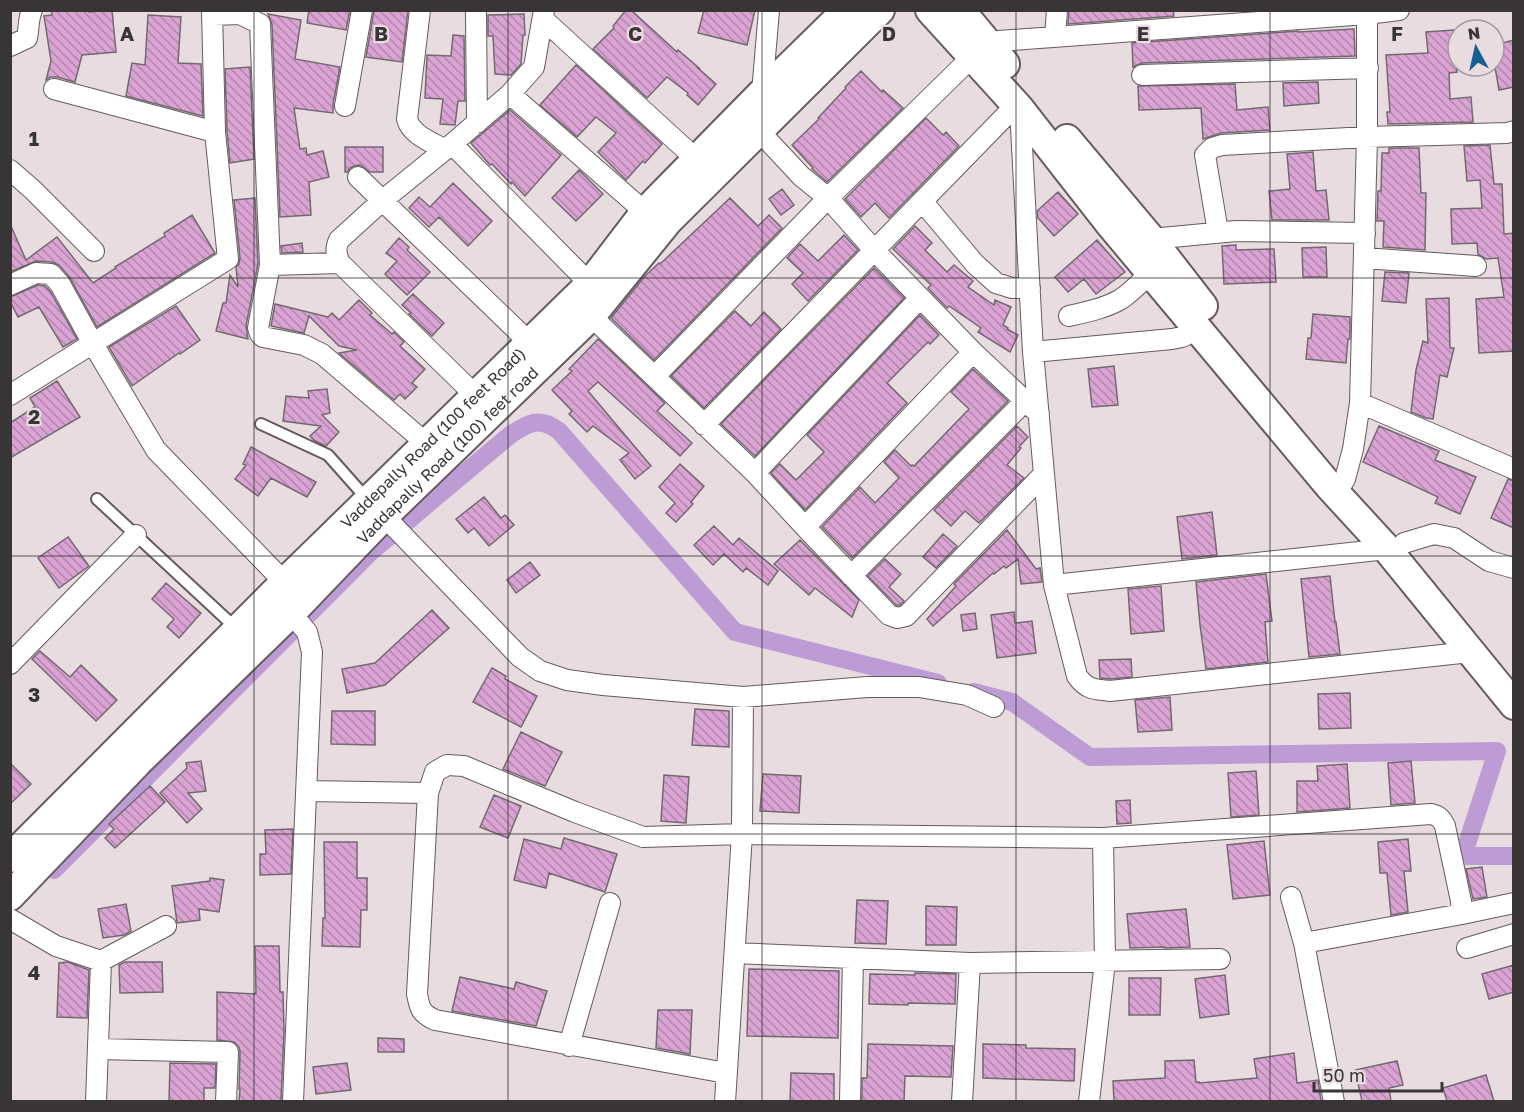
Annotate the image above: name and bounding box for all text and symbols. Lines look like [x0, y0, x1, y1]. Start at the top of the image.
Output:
north arrow [1446, 18, 1506, 78]
text: A [120, 21, 134, 45]
text: B [374, 21, 388, 45]
text: C [628, 21, 642, 45]
text: D [882, 21, 896, 45]
text: E [1137, 21, 1149, 45]
text: F [1391, 21, 1403, 45]
text: N [1466, 22, 1481, 44]
text: 1 [29, 126, 39, 150]
street label: Vaddepally Road (100 feet Road) [336, 343, 529, 532]
street label: Vaddapally Road (100) feet road [352, 362, 542, 548]
text: 2 [28, 404, 40, 428]
text: 3 [28, 682, 40, 706]
text: 4 [28, 960, 40, 984]
scale bar [1314, 1055, 1442, 1093]
text: 50 m [1323, 1064, 1365, 1086]

